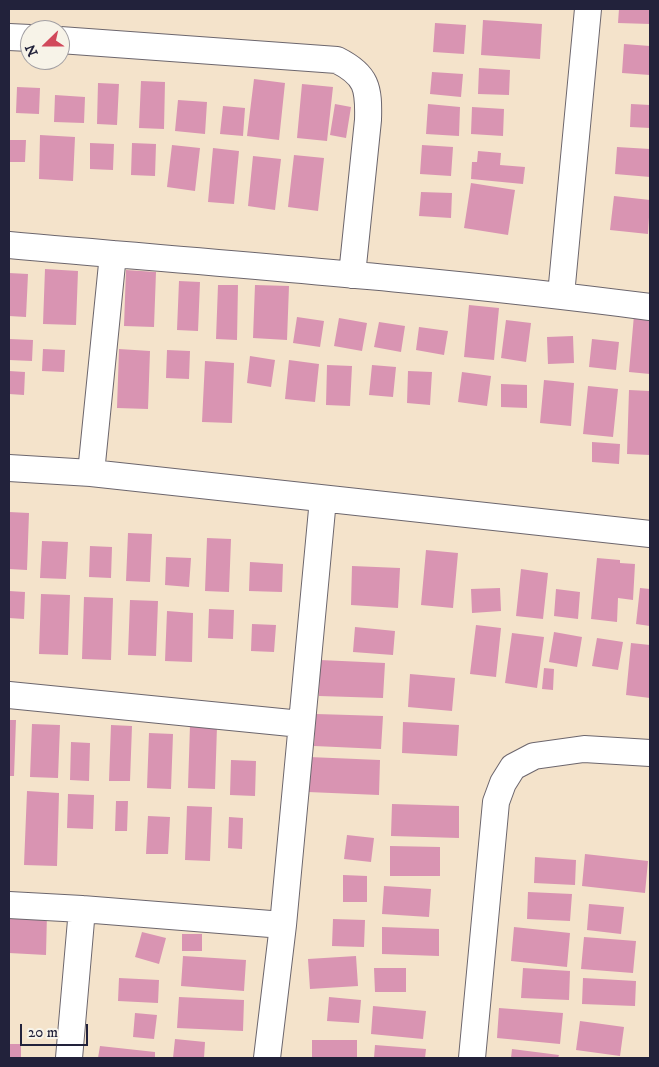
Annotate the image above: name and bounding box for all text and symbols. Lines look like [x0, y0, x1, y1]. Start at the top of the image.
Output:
north arrow [20, 20, 70, 70]
text: N [22, 42, 43, 59]
scale bar [22, 1014, 90, 1046]
text: 20 m [28, 1023, 58, 1042]

